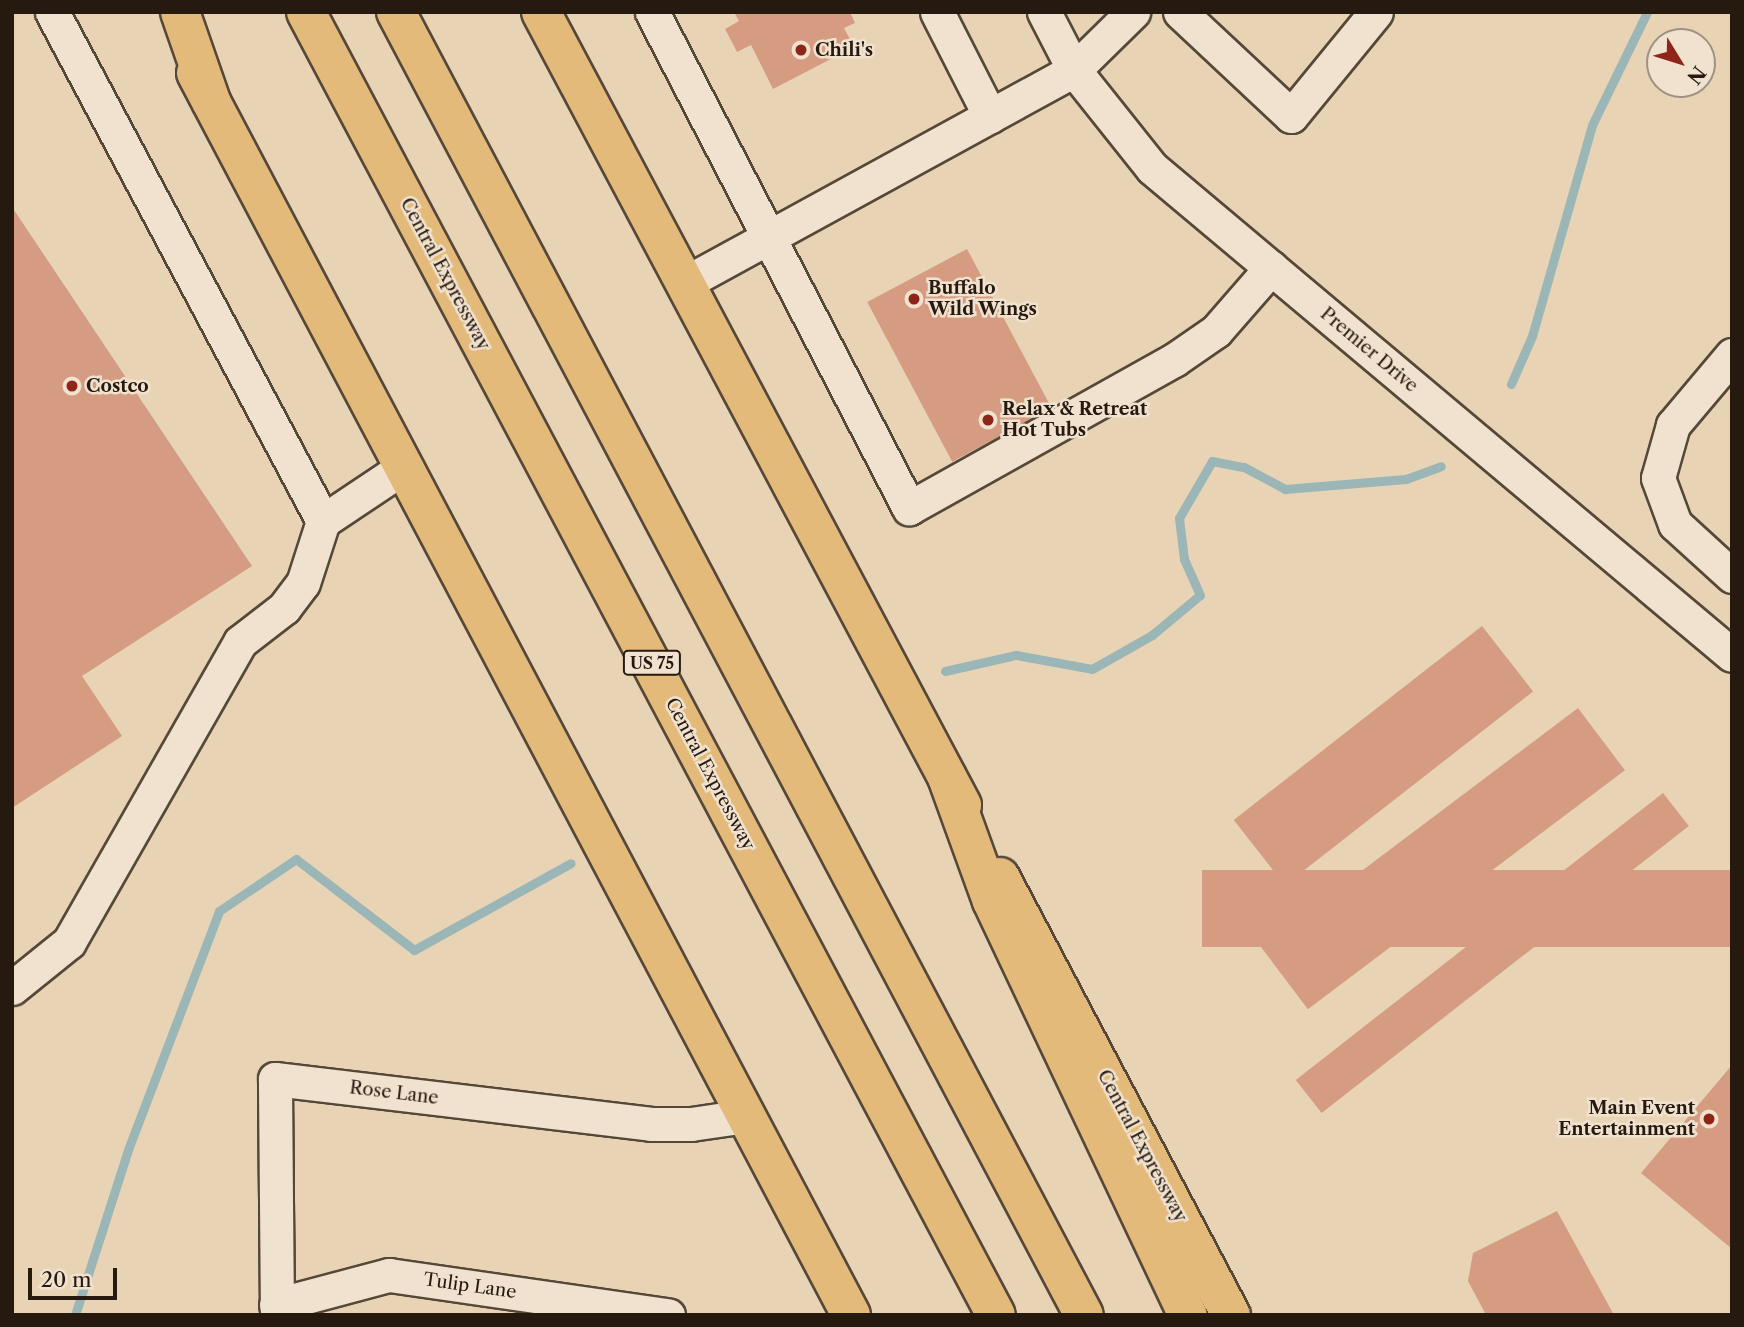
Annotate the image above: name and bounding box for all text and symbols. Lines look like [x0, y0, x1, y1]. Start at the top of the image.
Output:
north arrow [1646, 28, 1716, 98]
place label: Chili's [815, 39, 873, 61]
marker: Chili's [793, 42, 809, 58]
text: N [1682, 61, 1711, 89]
street label: Central Expressway [396, 194, 494, 354]
place label: Buffalo Wild Wings [928, 278, 1038, 320]
marker: Buffalo Wild Wings [906, 291, 922, 307]
street label: Premier Drive [1316, 303, 1422, 397]
place label: Costco [86, 375, 149, 397]
marker: Costco [64, 378, 80, 394]
place label: Relax & Retreat Hot Tubs [1002, 399, 1147, 442]
marker: Relax & Retreat Hot Tubs [980, 412, 996, 428]
road number: US 75 [622, 650, 682, 676]
street label: Central Expressway [661, 694, 759, 854]
street label: Central Expressway [1093, 1066, 1191, 1226]
street label: Rose Lane [348, 1077, 440, 1109]
place label: Main Event Entertainment [1558, 1098, 1695, 1140]
marker: Main Event Entertainment [1701, 1111, 1717, 1127]
scale bar [32, 1254, 121, 1298]
text: 20 m [41, 1267, 92, 1292]
street label: Tulip Lane [422, 1269, 518, 1303]

